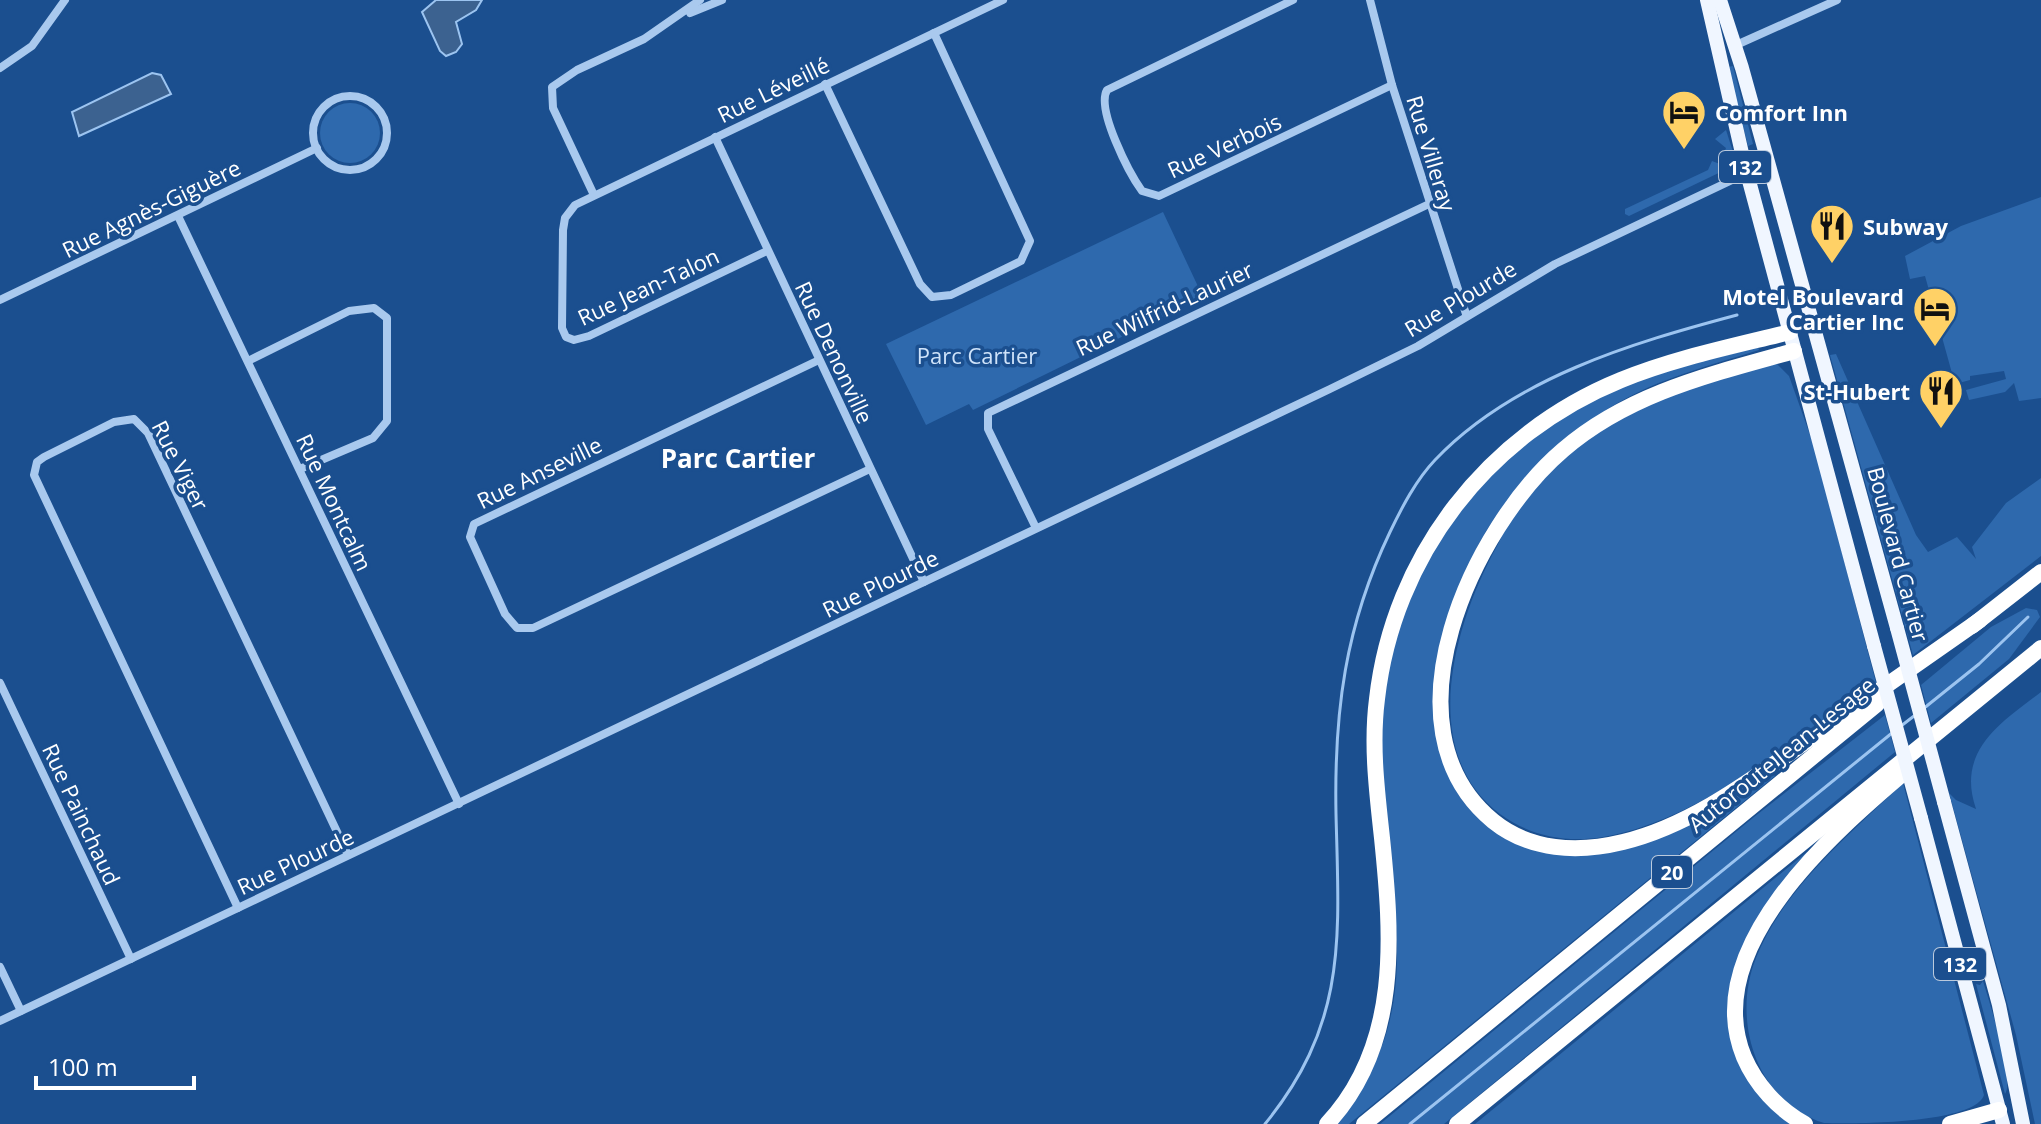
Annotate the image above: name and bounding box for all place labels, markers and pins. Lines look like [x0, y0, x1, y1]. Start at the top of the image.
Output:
hotel icon: Comfort Inn [1660, 88, 1708, 151]
place label: Comfort Inn [1715, 97, 1848, 127]
restaurant icon: Subway [1808, 202, 1856, 265]
place label: Subway [1863, 211, 1949, 241]
place label: Motel Boulevard Cartier Inc [1722, 281, 1904, 336]
hotel icon: Motel Boulevard Cartier Inc [1911, 285, 1959, 348]
restaurant icon: St-Hubert [1917, 367, 1965, 430]
place label: St-Hubert [1804, 376, 1910, 406]

